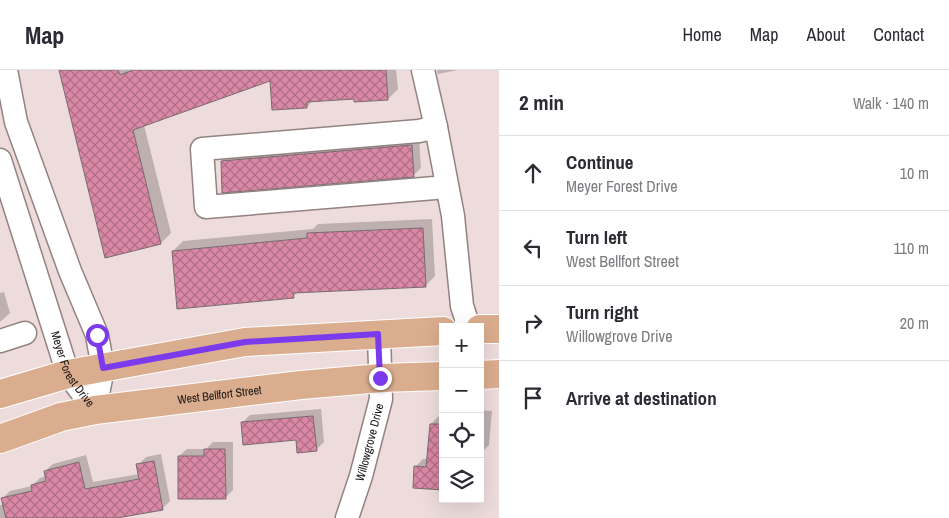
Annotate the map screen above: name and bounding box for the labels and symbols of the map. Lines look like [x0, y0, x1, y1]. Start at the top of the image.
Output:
route start [86, 324, 109, 347]
street label: Meyer Forest Drive [47, 329, 98, 410]
route end [369, 367, 392, 390]
street label: West Bellfort Street [176, 382, 263, 408]
street label: Willowgrove Drive [352, 402, 388, 484]

